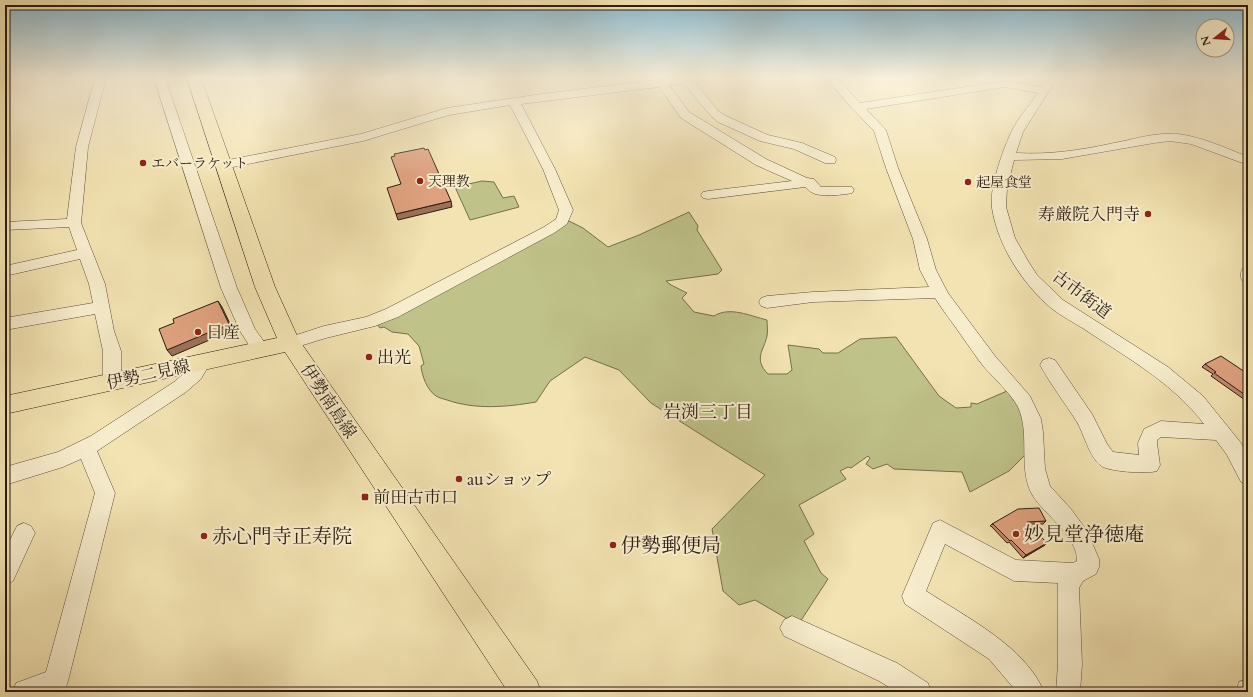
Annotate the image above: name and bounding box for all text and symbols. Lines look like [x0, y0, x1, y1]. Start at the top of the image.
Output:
north arrow [1195, 18, 1235, 58]
text: N [1197, 34, 1214, 48]
place label: エバーラケット [151, 154, 248, 173]
marker: エバーラケット [138, 158, 148, 168]
place label: 天理教 [428, 172, 470, 191]
place label: 起屋食堂 [976, 173, 1032, 192]
marker: 天理教 [415, 176, 425, 186]
marker: 起屋食堂 [963, 177, 973, 187]
place label: 寿厳院入門寺 [1038, 203, 1140, 226]
marker: 寿厳院入門寺 [1143, 209, 1153, 219]
street label: 古市街道 [1048, 265, 1116, 324]
place label: 日産 [206, 321, 240, 344]
marker: 日産 [193, 327, 203, 337]
place label: 出光 [377, 346, 411, 369]
marker: 出光 [364, 352, 374, 362]
street label: 伊勢二見線 [104, 354, 192, 395]
street label: 伊勢南島線 [295, 360, 362, 443]
district label: 岩渕三丁目 [663, 400, 753, 425]
place label: auショップ [467, 468, 551, 491]
marker: auショップ [454, 474, 464, 484]
place label: 前田古市口 [373, 486, 458, 509]
marker: 前田古市口 [360, 492, 370, 502]
place label: 妙見堂浄徳庵 [1024, 521, 1144, 548]
place label: 赤心門寺正寿院 [212, 523, 352, 550]
marker: 妙見堂浄徳庵 [1011, 529, 1021, 539]
marker: 赤心門寺正寿院 [199, 531, 209, 541]
place label: 伊勢郵便局 [621, 532, 721, 559]
marker: 伊勢郵便局 [608, 540, 618, 550]

